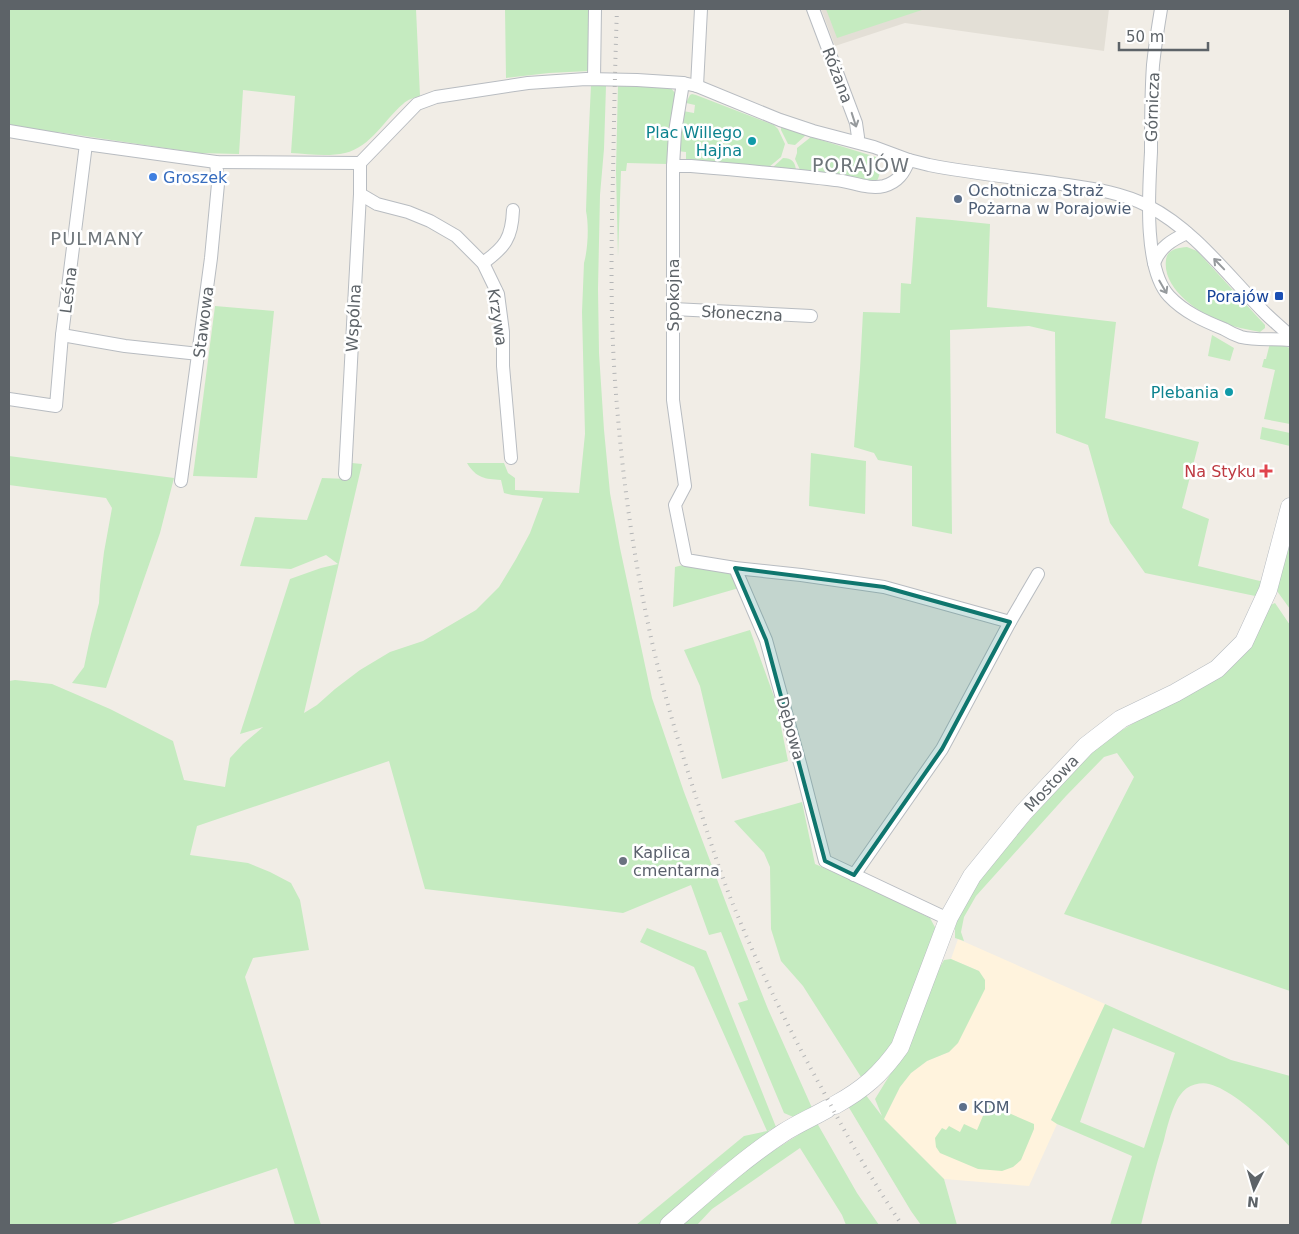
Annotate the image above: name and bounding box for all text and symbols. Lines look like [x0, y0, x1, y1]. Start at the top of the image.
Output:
scale bar [1119, 20, 1208, 52]
text: 50 m [1126, 28, 1164, 46]
street label: Różana [818, 45, 857, 106]
street label: Górnicza [1142, 72, 1163, 142]
one-way arrow [850, 112, 860, 128]
place label: Plac Willego Hajna [646, 123, 742, 160]
marker: Plac Willego Hajna [746, 135, 758, 147]
district label: PORAJÓW [812, 153, 910, 176]
place label: Groszek [163, 168, 228, 187]
marker: Groszek [147, 171, 159, 183]
place label: Ochotnicza Straż Pożarna w Porajowie [968, 181, 1131, 218]
marker: Ochotnicza Straż Pożarna w Porajowie [952, 193, 964, 205]
district label: PULMANY [50, 228, 144, 249]
one-way arrow [1213, 258, 1225, 270]
street label: Spokojna [664, 259, 683, 331]
street label: Leśna [56, 266, 81, 314]
one-way arrow [1159, 280, 1169, 294]
street label: Wspólna [342, 283, 365, 353]
street label: Stawowa [190, 285, 217, 359]
street label: Krzywa [484, 287, 511, 347]
place label: Porajów [1206, 287, 1269, 306]
marker: Porajów [1273, 290, 1285, 302]
street label: Słoneczna [701, 302, 783, 325]
place label: Plebania [1151, 383, 1219, 402]
marker: Plebania [1223, 386, 1235, 398]
place label: Na Styku [1184, 462, 1256, 481]
marker: Na Styku [1260, 465, 1272, 477]
street label: Dębowa [772, 694, 809, 762]
street label: Mostowa [1020, 751, 1083, 816]
place label: Kaplica cmentarna [633, 843, 720, 880]
marker: Kaplica cmentarna [617, 855, 629, 867]
place label: KDM [973, 1098, 1010, 1117]
marker: KDM [957, 1101, 969, 1113]
north arrow [1229, 1164, 1279, 1214]
text: N [1246, 1193, 1259, 1210]

